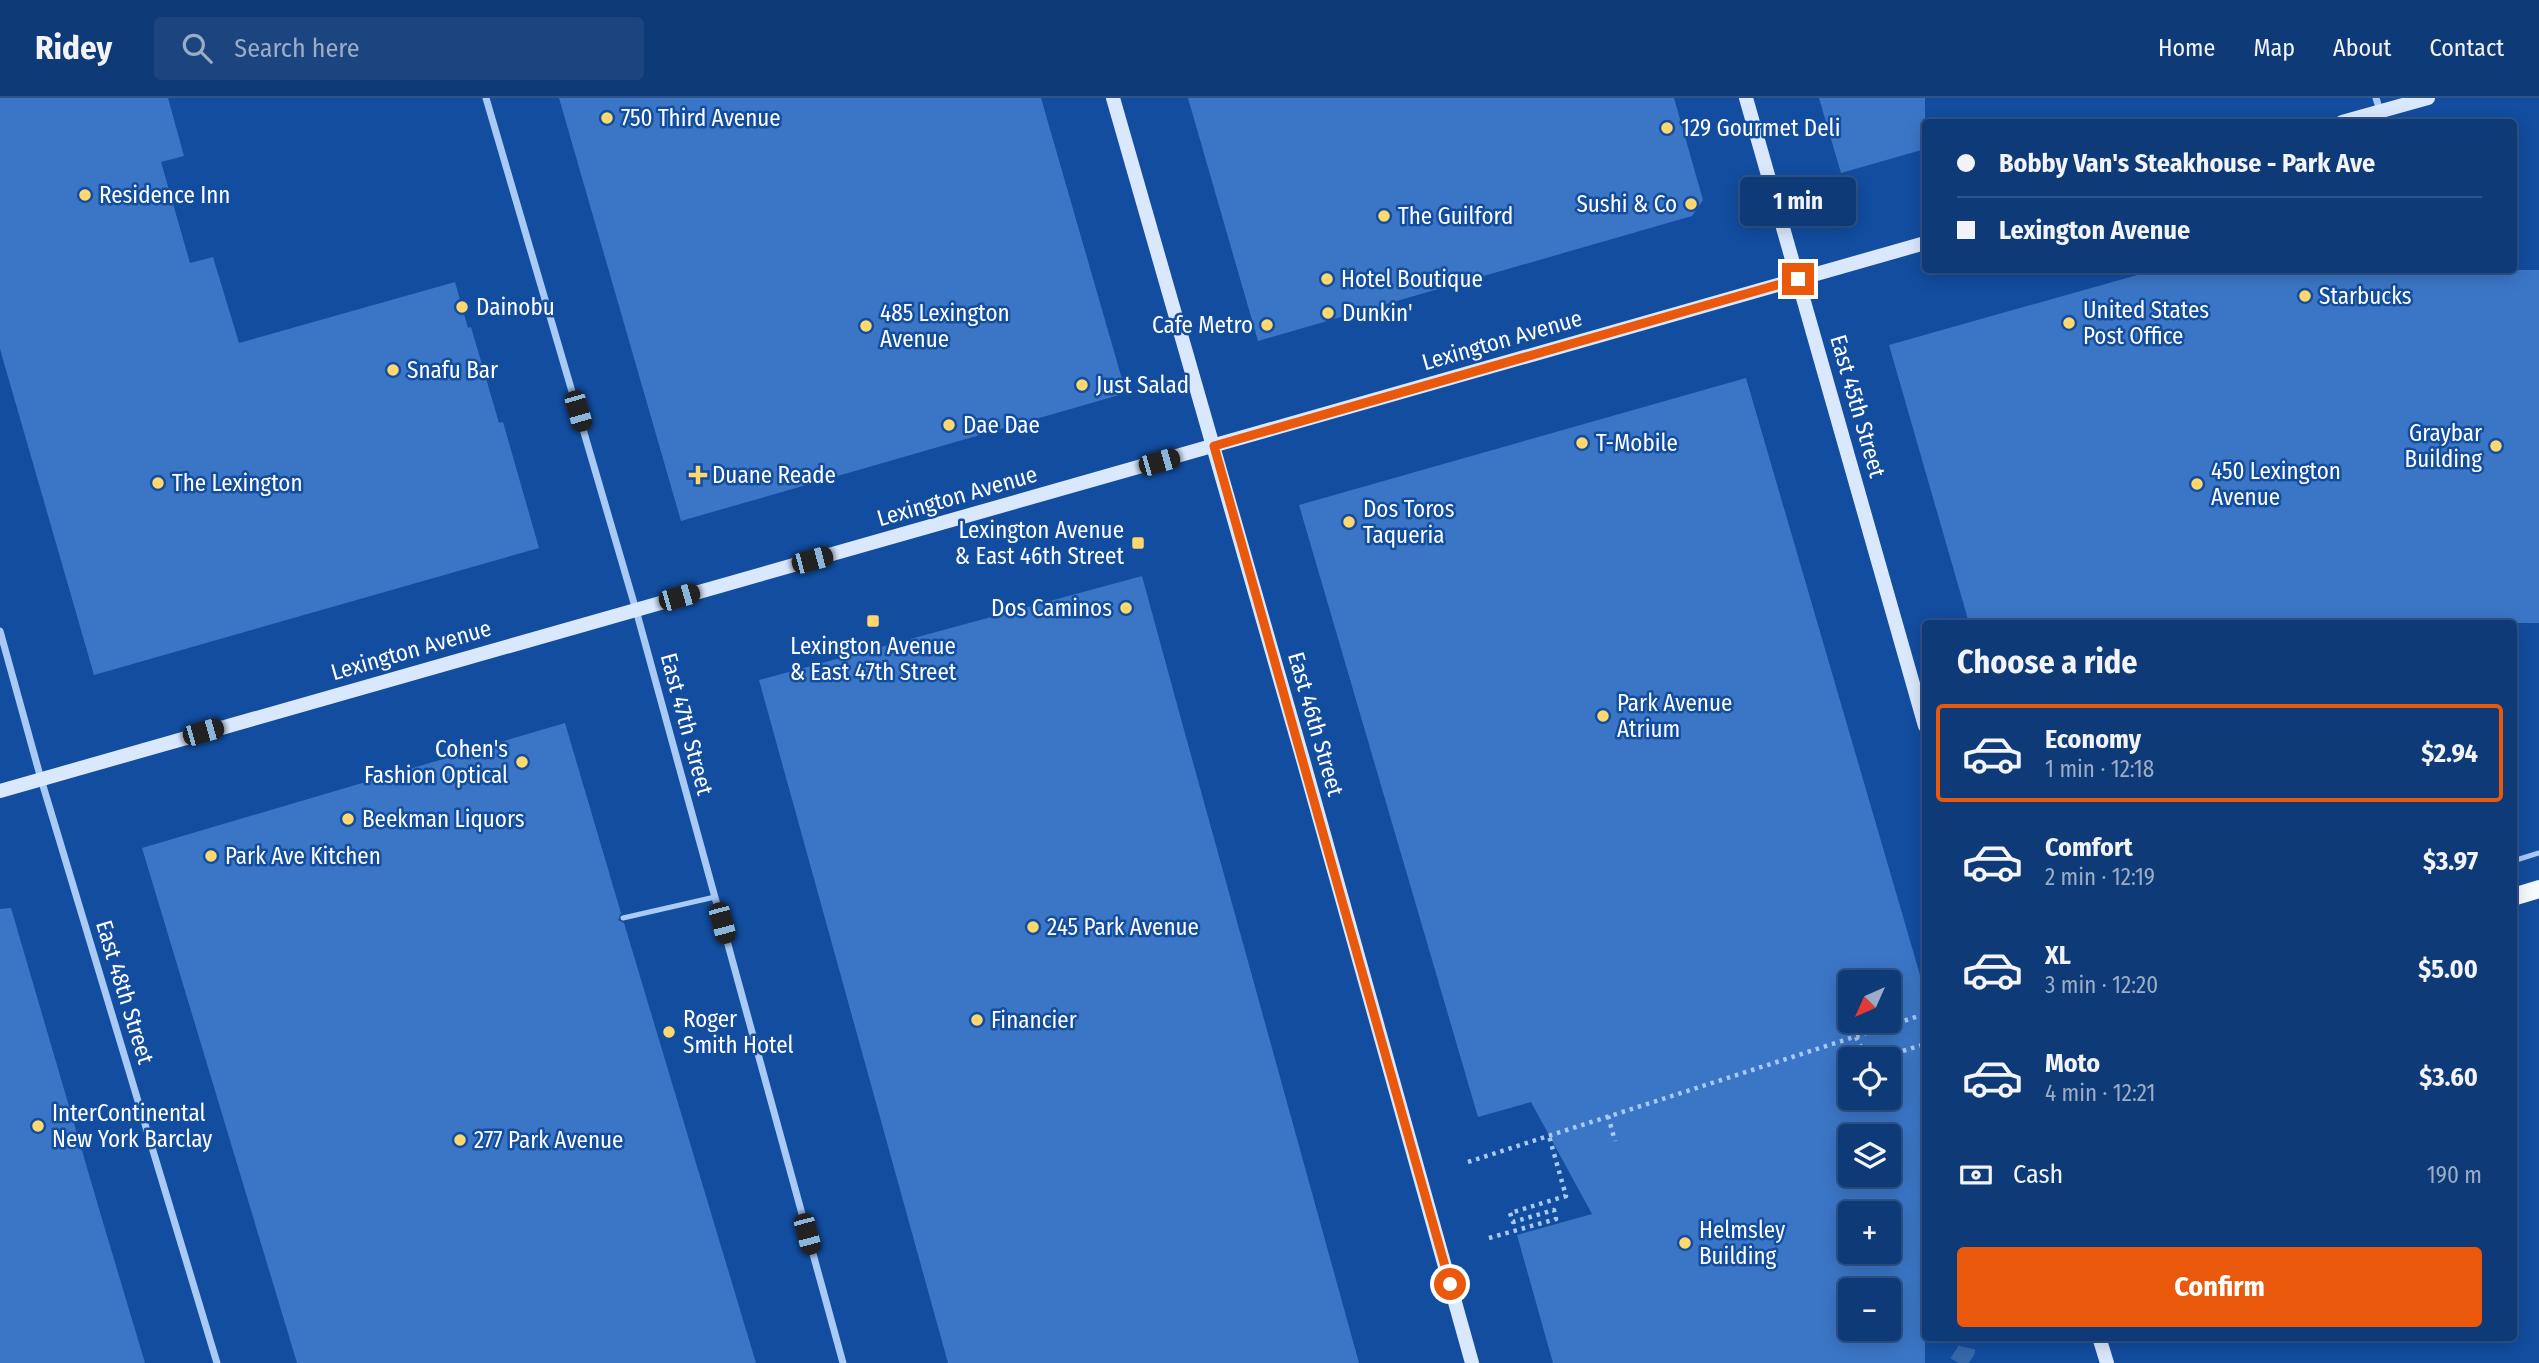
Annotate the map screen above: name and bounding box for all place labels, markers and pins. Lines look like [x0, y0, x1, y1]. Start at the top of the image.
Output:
place label: 750 Third Avenue [621, 104, 781, 132]
marker: 750 Third Avenue [599, 110, 615, 126]
place label: 129 Gourmet Deli [1681, 114, 1840, 142]
marker: 129 Gourmet Deli [1659, 120, 1675, 136]
place label: Residence Inn [99, 181, 230, 209]
marker: Residence Inn [77, 187, 93, 203]
place label: Sushi & Co [1576, 190, 1677, 218]
marker: Sushi & Co [1683, 196, 1699, 212]
place label: The Guilford [1398, 202, 1513, 230]
marker: The Guilford [1376, 208, 1392, 224]
place label: Hotel Boutique [1341, 265, 1483, 293]
marker: Hotel Boutique [1319, 271, 1335, 287]
place label: Starbucks [2319, 282, 2412, 310]
marker: Starbucks [2297, 288, 2313, 304]
place label: Dainobu [476, 293, 555, 321]
place label: United States Post Office [2083, 296, 2209, 350]
marker: Dainobu [454, 299, 470, 315]
place label: 485 Lexington Avenue [880, 299, 1010, 353]
place label: Dunkin' [1342, 299, 1413, 327]
marker: Dunkin' [1320, 305, 1336, 321]
place label: Cafe Metro [1152, 311, 1253, 339]
marker: United States Post Office [2061, 315, 2077, 331]
marker: Cafe Metro [1259, 317, 1275, 333]
marker: 485 Lexington Avenue [858, 318, 874, 334]
place label: Snafu Bar [407, 356, 498, 384]
marker: Snafu Bar [385, 362, 401, 378]
place label: Just Salad [1096, 371, 1189, 399]
marker: Just Salad [1074, 377, 1090, 393]
place label: Dae Dae [963, 411, 1040, 439]
marker: Dae Dae [941, 417, 957, 433]
place label: Graybar Building [2405, 419, 2482, 473]
place label: T-Mobile [1596, 429, 1678, 457]
marker: T-Mobile [1574, 435, 1590, 451]
marker: Graybar Building [2488, 438, 2504, 454]
place label: 450 Lexington Avenue [2211, 457, 2341, 511]
place label: Duane Reade [712, 461, 836, 489]
marker: Duane Reade [690, 467, 706, 483]
place label: The Lexington [172, 469, 303, 497]
marker: The Lexington [150, 475, 166, 491]
marker: 450 Lexington Avenue [2189, 476, 2205, 492]
place label: Dos Toros Taqueria [1363, 495, 1455, 549]
marker: Dos Toros Taqueria [1341, 514, 1357, 530]
place label: Lexington Avenue & East 46th Street [955, 516, 1124, 570]
marker: Lexington Avenue & East 46th Street [1130, 535, 1146, 551]
place label: Dos Caminos [991, 594, 1112, 622]
marker: Dos Caminos [1118, 600, 1134, 616]
marker: Lexington Avenue & East 47th Street [865, 613, 881, 629]
place label: Lexington Avenue & East 47th Street [790, 632, 957, 686]
place label: Park Avenue Atrium [1617, 689, 1732, 743]
marker: Park Avenue Atrium [1595, 708, 1611, 724]
place label: Cohen's Fashion Optical [364, 735, 508, 789]
marker: Cohen's Fashion Optical [514, 754, 530, 770]
place label: Beekman Liquors [362, 805, 525, 833]
marker: Beekman Liquors [340, 811, 356, 827]
place label: Park Ave Kitchen [225, 842, 381, 870]
marker: Park Ave Kitchen [203, 848, 219, 864]
place label: 245 Park Avenue [1047, 913, 1199, 941]
marker: 245 Park Avenue [1025, 919, 1041, 935]
place label: Roger Smith Hotel [683, 1005, 794, 1059]
place label: Financier [991, 1006, 1077, 1034]
marker: Financier [969, 1012, 985, 1028]
marker: Roger Smith Hotel [661, 1024, 677, 1040]
place label: InterContinental New York Barclay [52, 1099, 213, 1153]
marker: InterContinental New York Barclay [30, 1118, 46, 1134]
place label: 277 Park Avenue [474, 1126, 623, 1154]
marker: 277 Park Avenue [452, 1132, 468, 1148]
place label: Helmsley Building [1699, 1216, 1786, 1270]
marker: Helmsley Building [1677, 1235, 1693, 1251]

